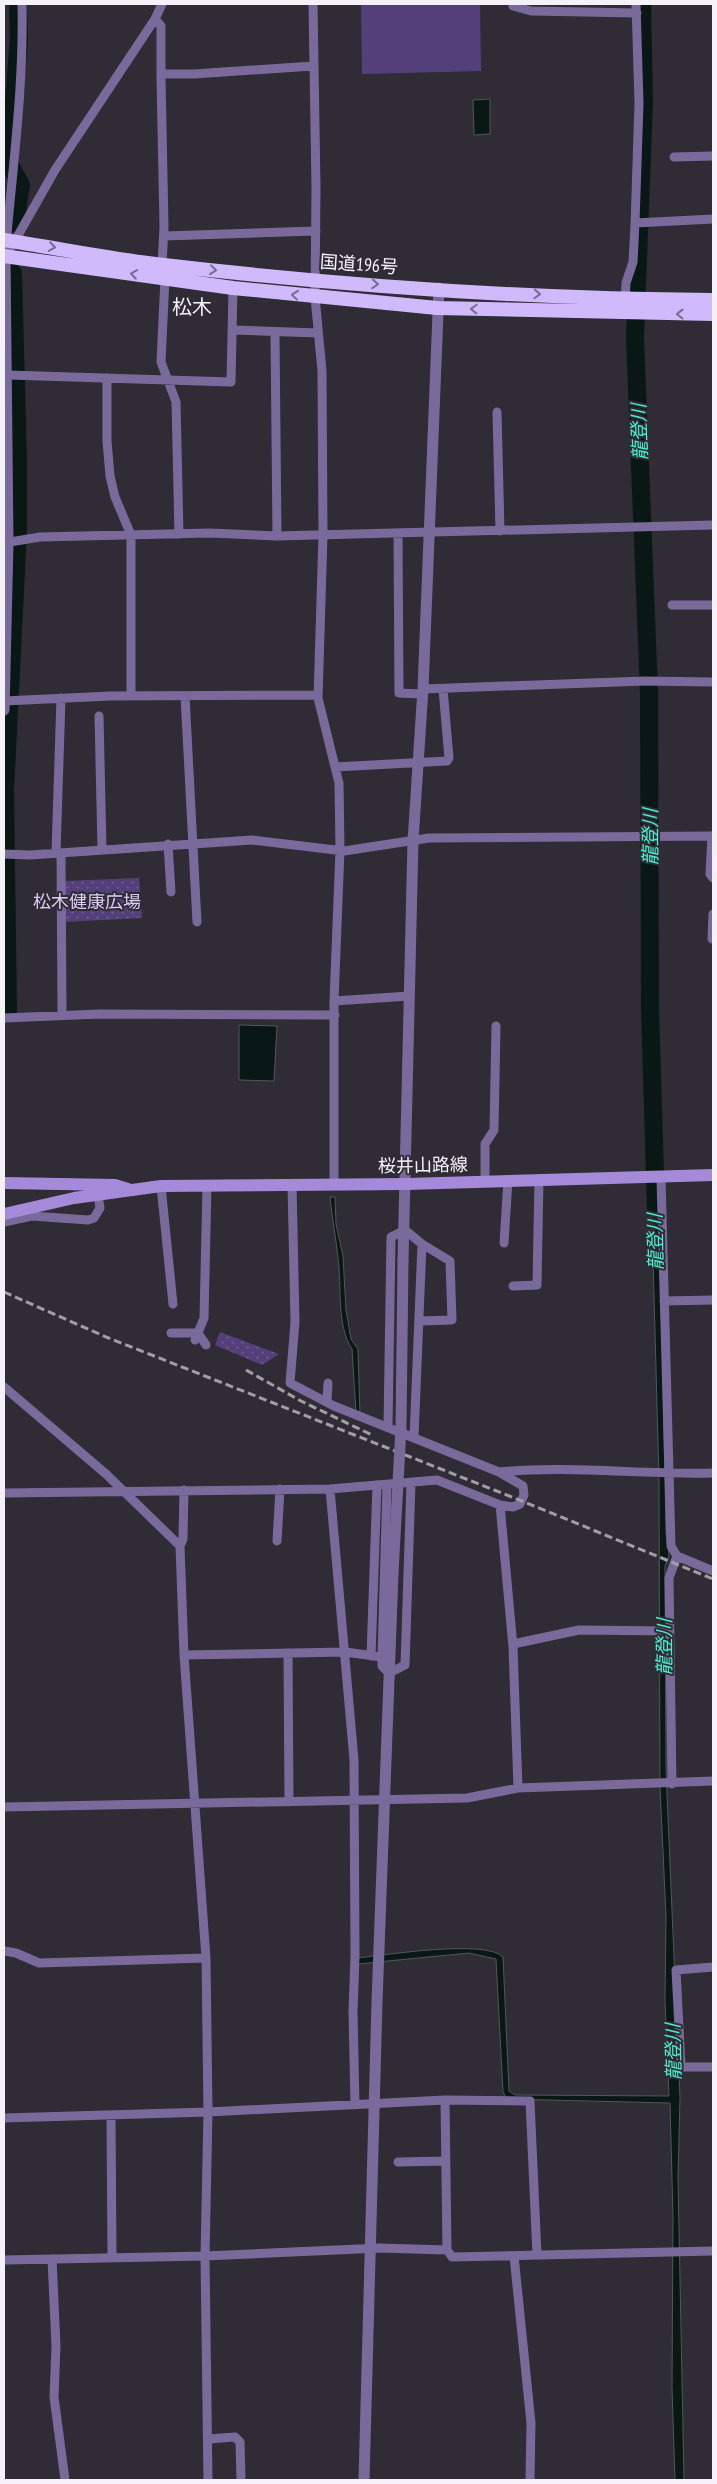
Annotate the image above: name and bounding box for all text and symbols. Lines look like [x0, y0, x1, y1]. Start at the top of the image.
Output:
one-way arrow [48, 242, 56, 252]
street label: 国道196号 [319, 250, 399, 278]
one-way arrow [209, 264, 217, 275]
one-way arrow [129, 269, 137, 280]
one-way arrow [371, 279, 379, 290]
one-way arrow [533, 289, 541, 300]
one-way arrow [291, 290, 299, 301]
district label: 松木 [172, 294, 212, 320]
one-way arrow [470, 304, 478, 314]
one-way arrow [675, 309, 683, 319]
water label: 龍登川 [626, 401, 652, 461]
water label: 龍登川 [638, 807, 662, 866]
park label: 松木健康広場 [33, 890, 141, 913]
street label: 桜井山路線 [378, 1153, 468, 1177]
water label: 龍登川 [642, 1211, 667, 1271]
water label: 龍登川 [652, 1617, 676, 1676]
water label: 龍登川 [660, 2021, 685, 2081]

